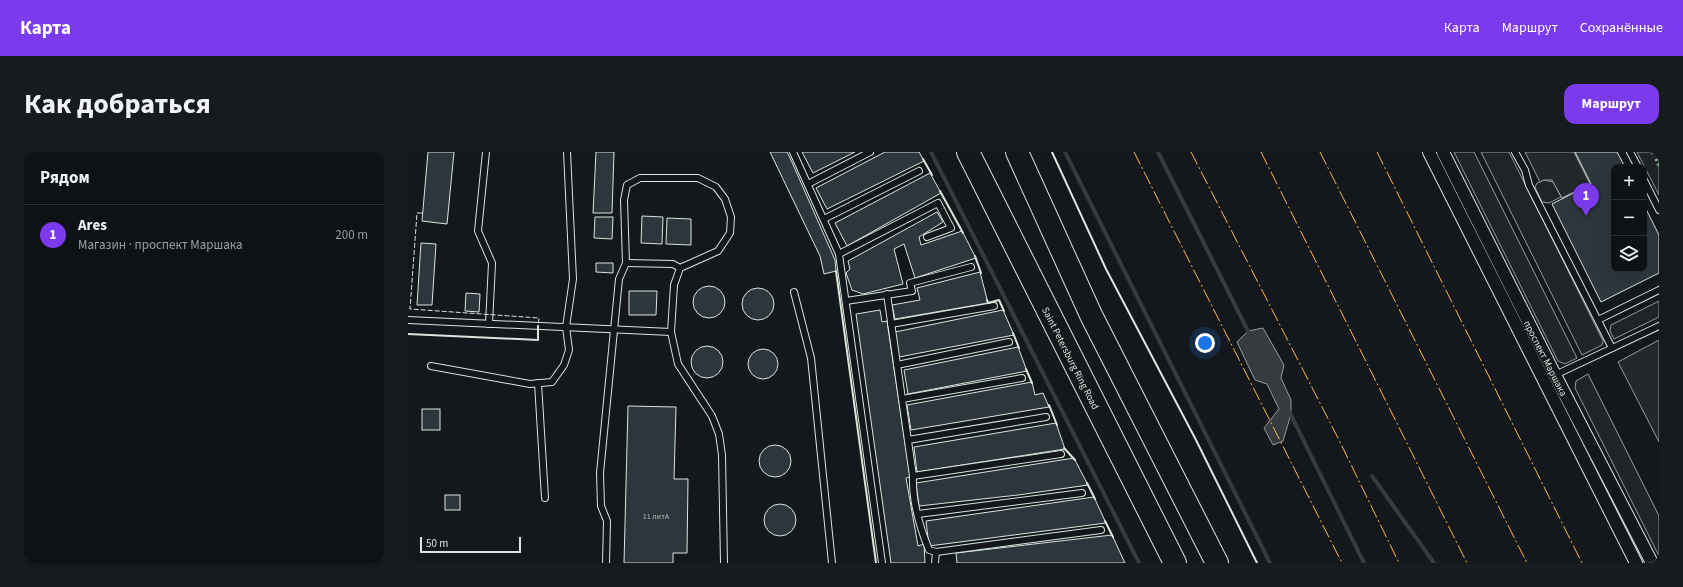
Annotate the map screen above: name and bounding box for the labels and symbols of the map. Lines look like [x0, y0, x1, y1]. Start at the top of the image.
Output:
pin: 1 [1573, 183, 1599, 216]
street label: Saint Petersburg Ring Road [1038, 305, 1102, 412]
street label: проспект Маршака [1520, 318, 1570, 399]
your location [1195, 333, 1215, 353]
house number: 11 литА [643, 511, 670, 522]
scale bar [420, 535, 521, 554]

